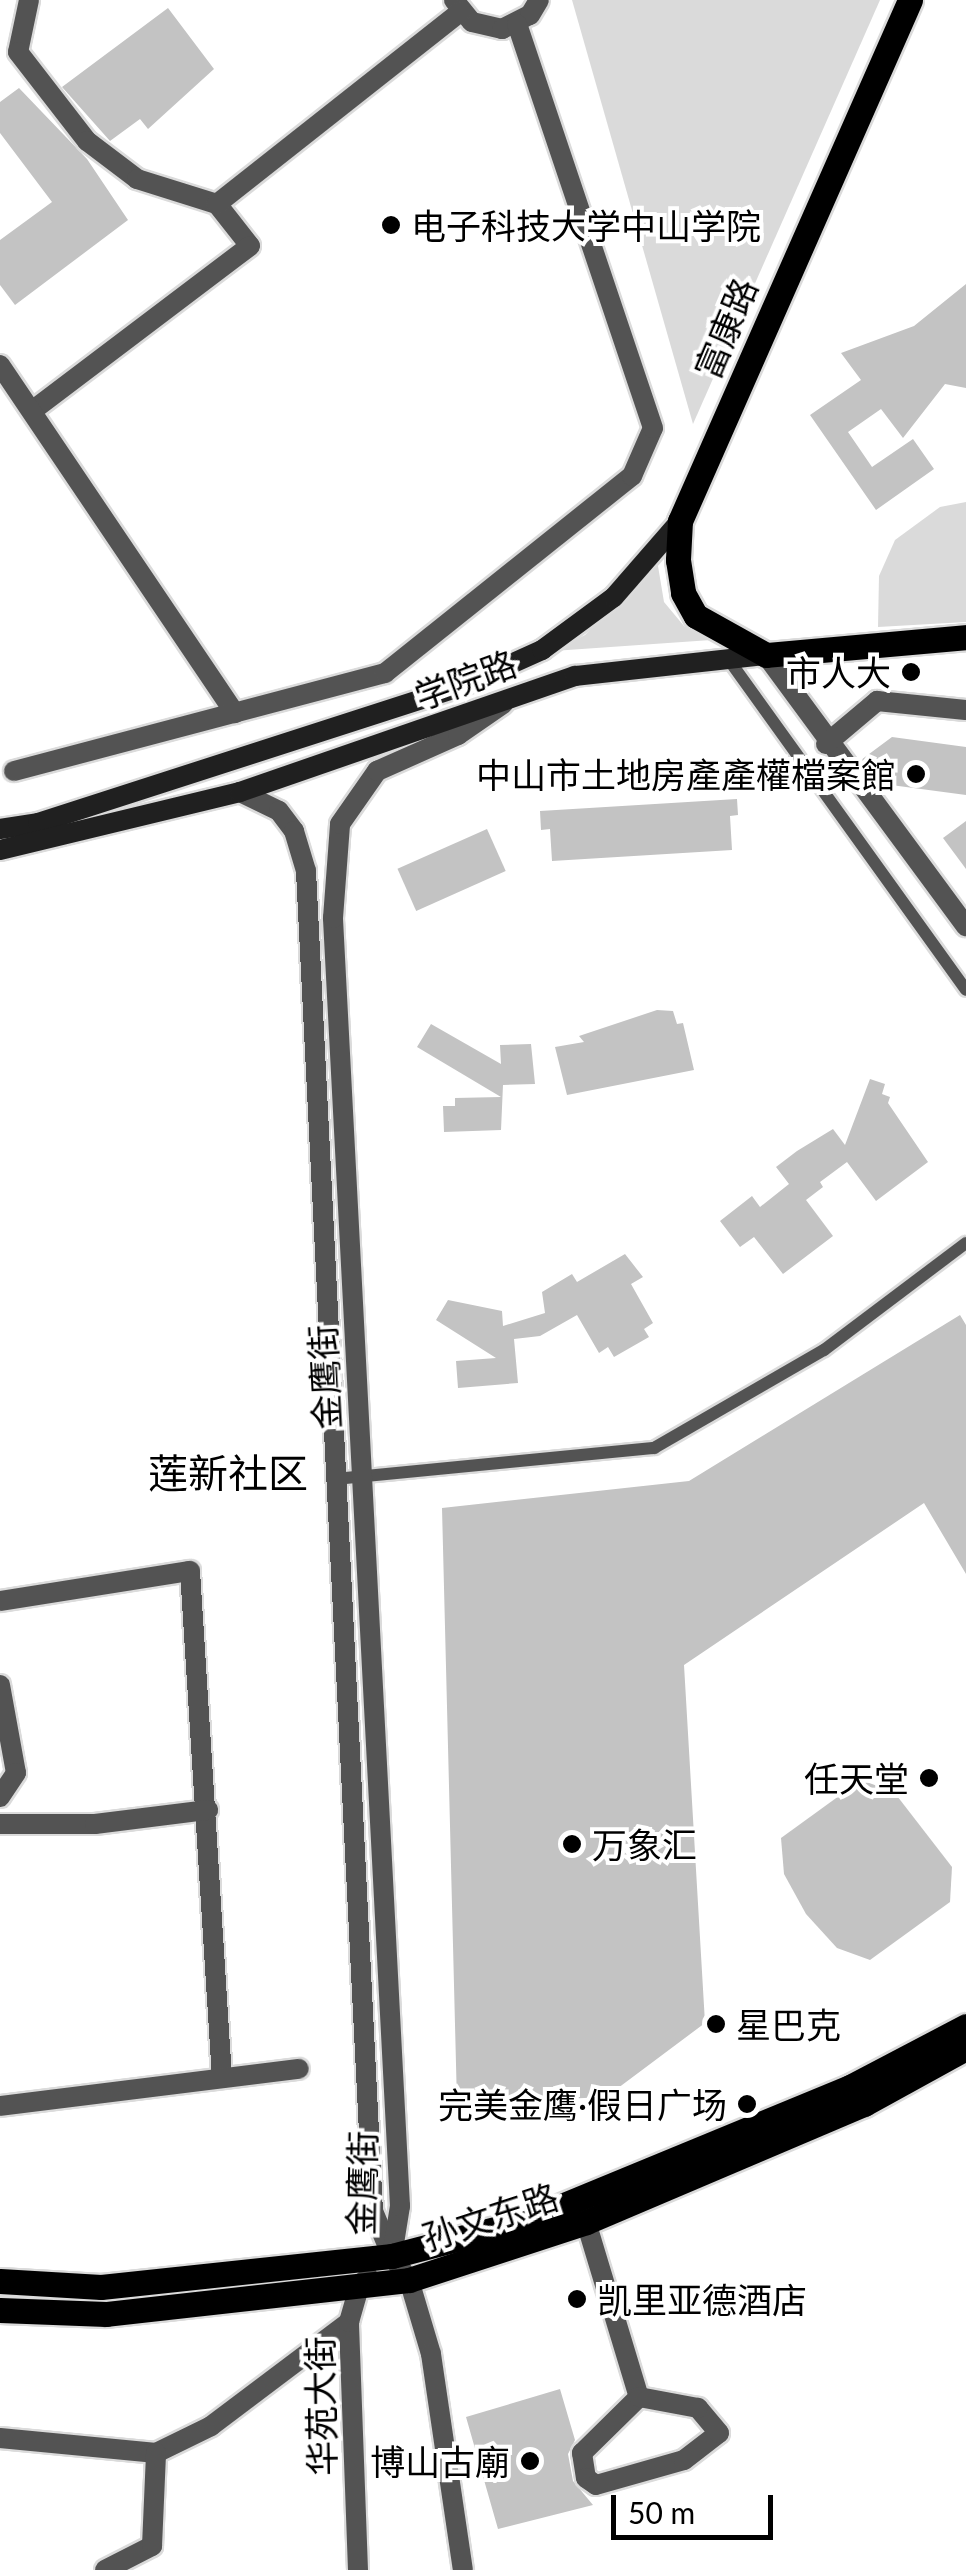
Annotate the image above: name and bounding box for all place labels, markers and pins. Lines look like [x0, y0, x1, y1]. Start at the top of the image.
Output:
place label: 电子科技大学中山学院 [411, 204, 761, 246]
marker: 电子科技大学中山学院 [380, 214, 402, 236]
place label: 市人大 [786, 651, 891, 693]
marker: 市人大 [900, 661, 922, 683]
place label: 中山市土地房產產權檔案館 [476, 753, 896, 795]
marker: 中山市土地房產產權檔案館 [905, 763, 927, 785]
place label: 任天堂 [804, 1757, 909, 1799]
marker: 任天堂 [918, 1767, 940, 1789]
place label: 万象汇 [592, 1823, 697, 1865]
marker: 万象汇 [561, 1833, 583, 1855]
place label: 星巴克 [736, 2003, 841, 2045]
marker: 星巴克 [705, 2013, 727, 2035]
place label: 完美金鹰·假日广场 [438, 2083, 727, 2125]
marker: 完美金鹰·假日广场 [736, 2093, 758, 2115]
place label: 凯里亚德酒店 [597, 2278, 807, 2320]
marker: 凯里亚德酒店 [566, 2288, 588, 2310]
place label: 博山古廟 [370, 2440, 510, 2482]
marker: 博山古廟 [519, 2450, 541, 2472]

